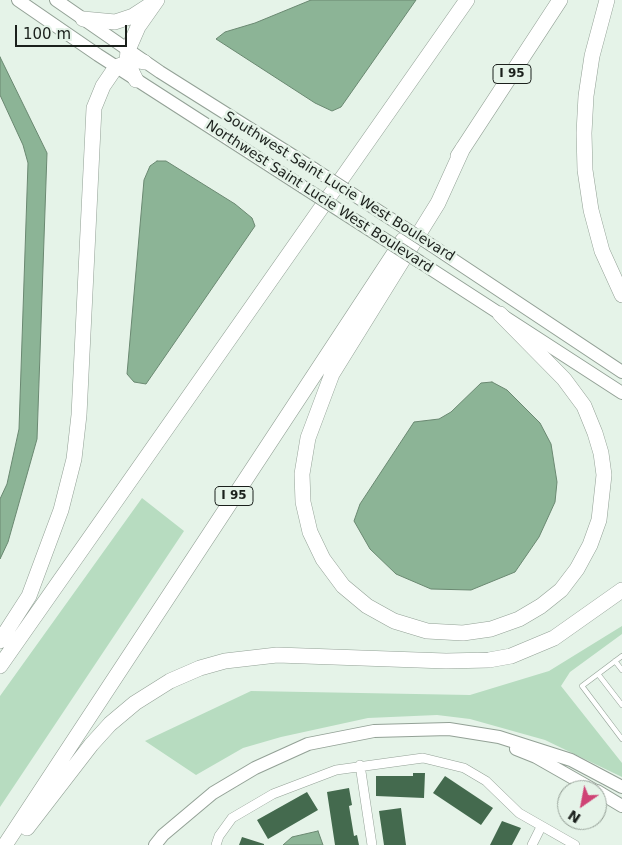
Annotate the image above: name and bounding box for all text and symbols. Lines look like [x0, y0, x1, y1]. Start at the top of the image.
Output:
scale bar [18, 15, 130, 47]
text: 100 m [23, 25, 71, 43]
road number: I 95 [493, 64, 531, 84]
street label: Southwest Saint Lucie West Boulevard [221, 109, 457, 265]
street label: Northwest Saint Lucie West Boulevard [202, 117, 436, 277]
road number: I 95 [215, 486, 253, 506]
north arrow [557, 780, 607, 830]
text: N [565, 807, 584, 827]

